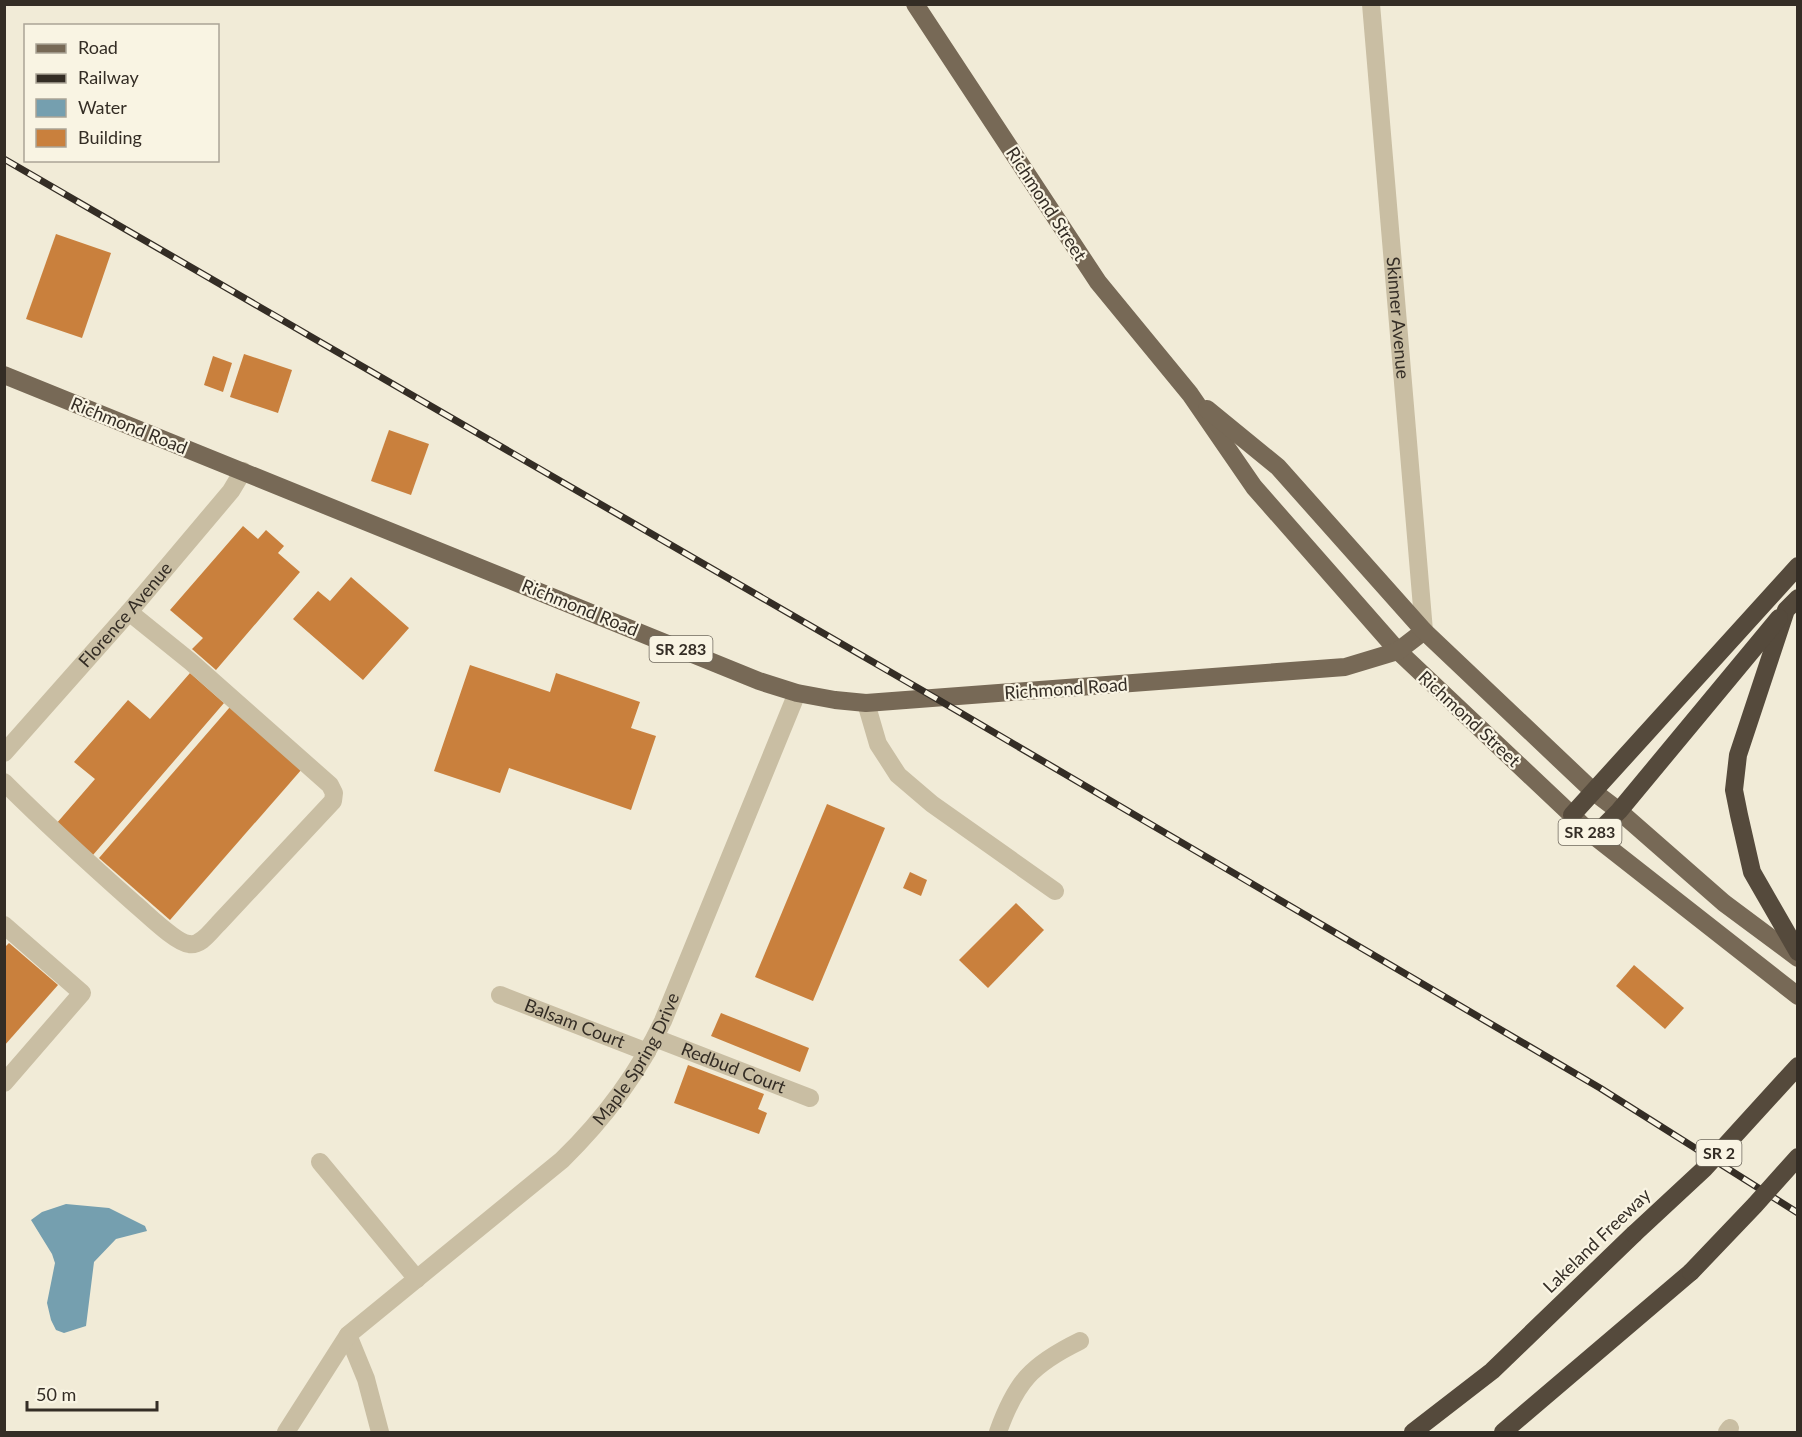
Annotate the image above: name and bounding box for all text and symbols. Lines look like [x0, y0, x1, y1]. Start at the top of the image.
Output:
legend [24, 24, 219, 162]
text: Road [78, 36, 118, 58]
text: Railway [78, 66, 139, 88]
text: Water [78, 96, 127, 118]
text: Building [78, 126, 142, 148]
street label: Richmond Street [1002, 142, 1092, 265]
street label: Skinner Avenue [1382, 256, 1415, 380]
street label: Richmond Road [68, 392, 191, 458]
street label: Florence Avenue [73, 557, 176, 671]
street label: Richmond Road [519, 574, 642, 640]
road number: SR 283 [650, 636, 712, 662]
street label: Richmond Street [1414, 665, 1526, 771]
street label: Richmond Road [1003, 673, 1128, 703]
road number: SR 283 [1558, 819, 1622, 845]
street label: Maple Spring Drive [587, 989, 683, 1129]
street label: Balsam Court [522, 994, 629, 1053]
street label: Redbud Court [678, 1037, 790, 1098]
road number: SR 2 [1696, 1140, 1742, 1166]
street label: Lakeland Freeway [1538, 1183, 1655, 1297]
scale bar [27, 1374, 158, 1412]
text: 50 m [36, 1383, 76, 1405]

